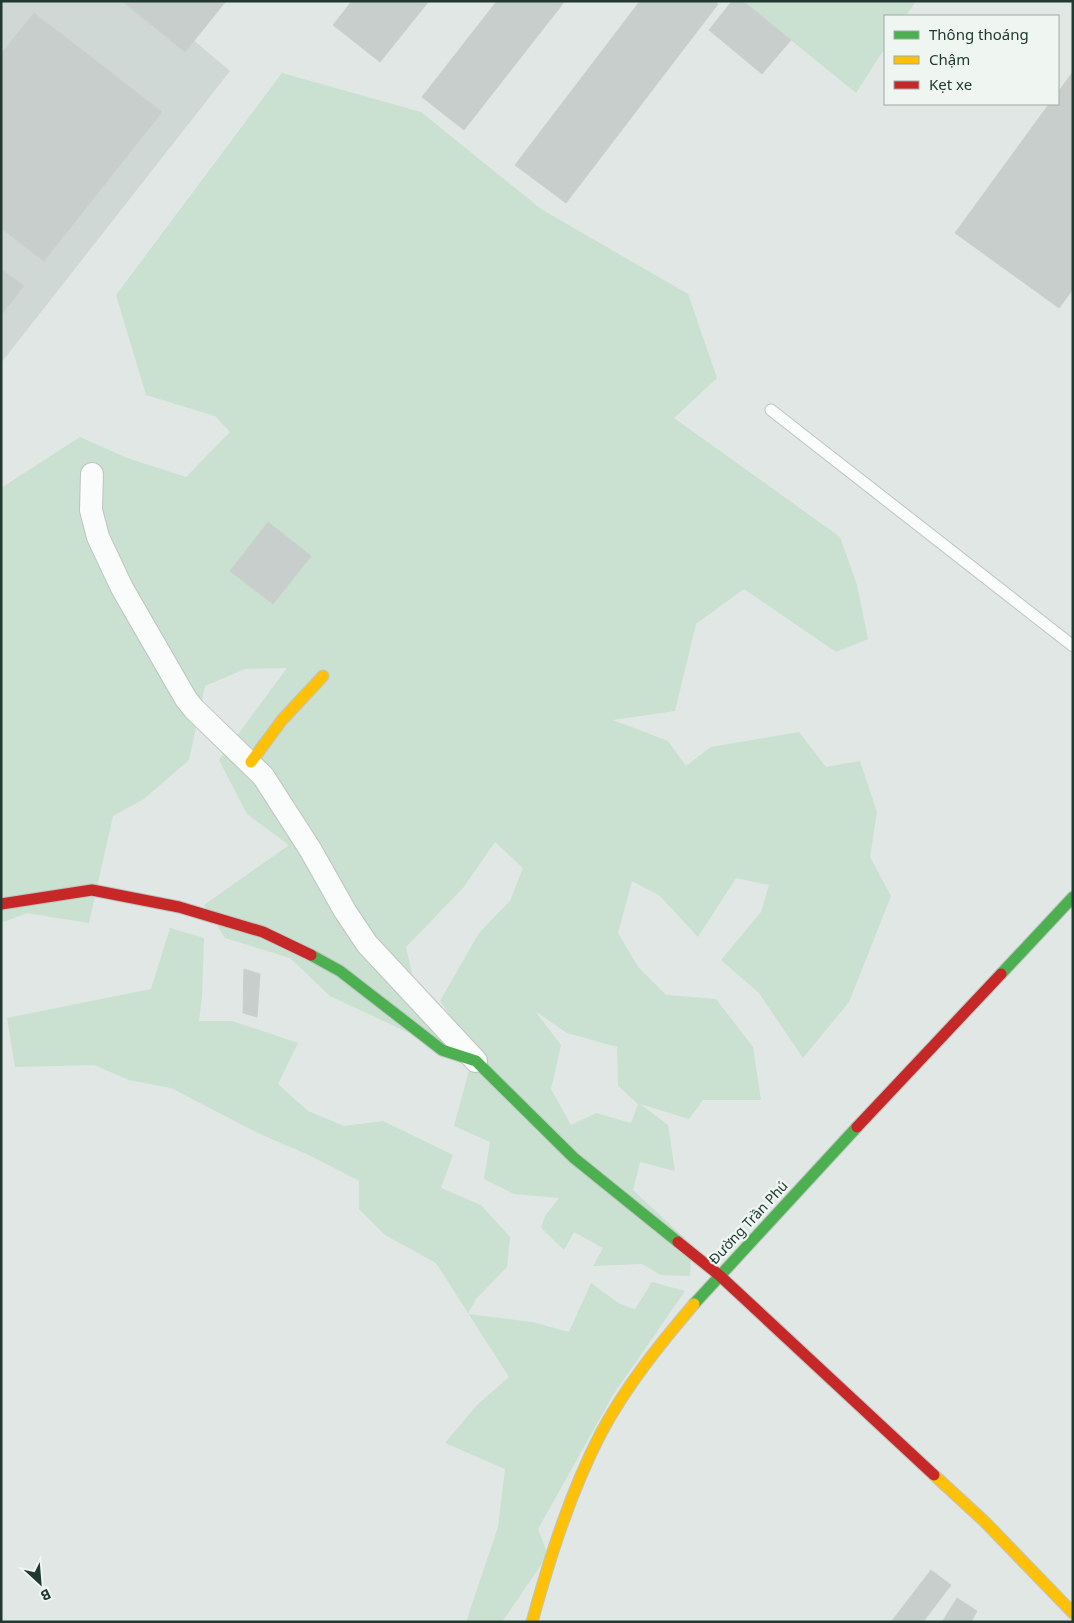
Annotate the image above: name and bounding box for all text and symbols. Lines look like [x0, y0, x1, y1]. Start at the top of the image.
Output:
legend [884, 15, 1059, 105]
text: Thông thoáng [929, 24, 1029, 44]
text: Chậm [929, 49, 970, 69]
text: Kẹt xe [929, 74, 972, 94]
street label: Đường Trần Phú [704, 1176, 792, 1268]
north arrow [15, 1558, 65, 1608]
text: B [38, 1585, 54, 1606]

